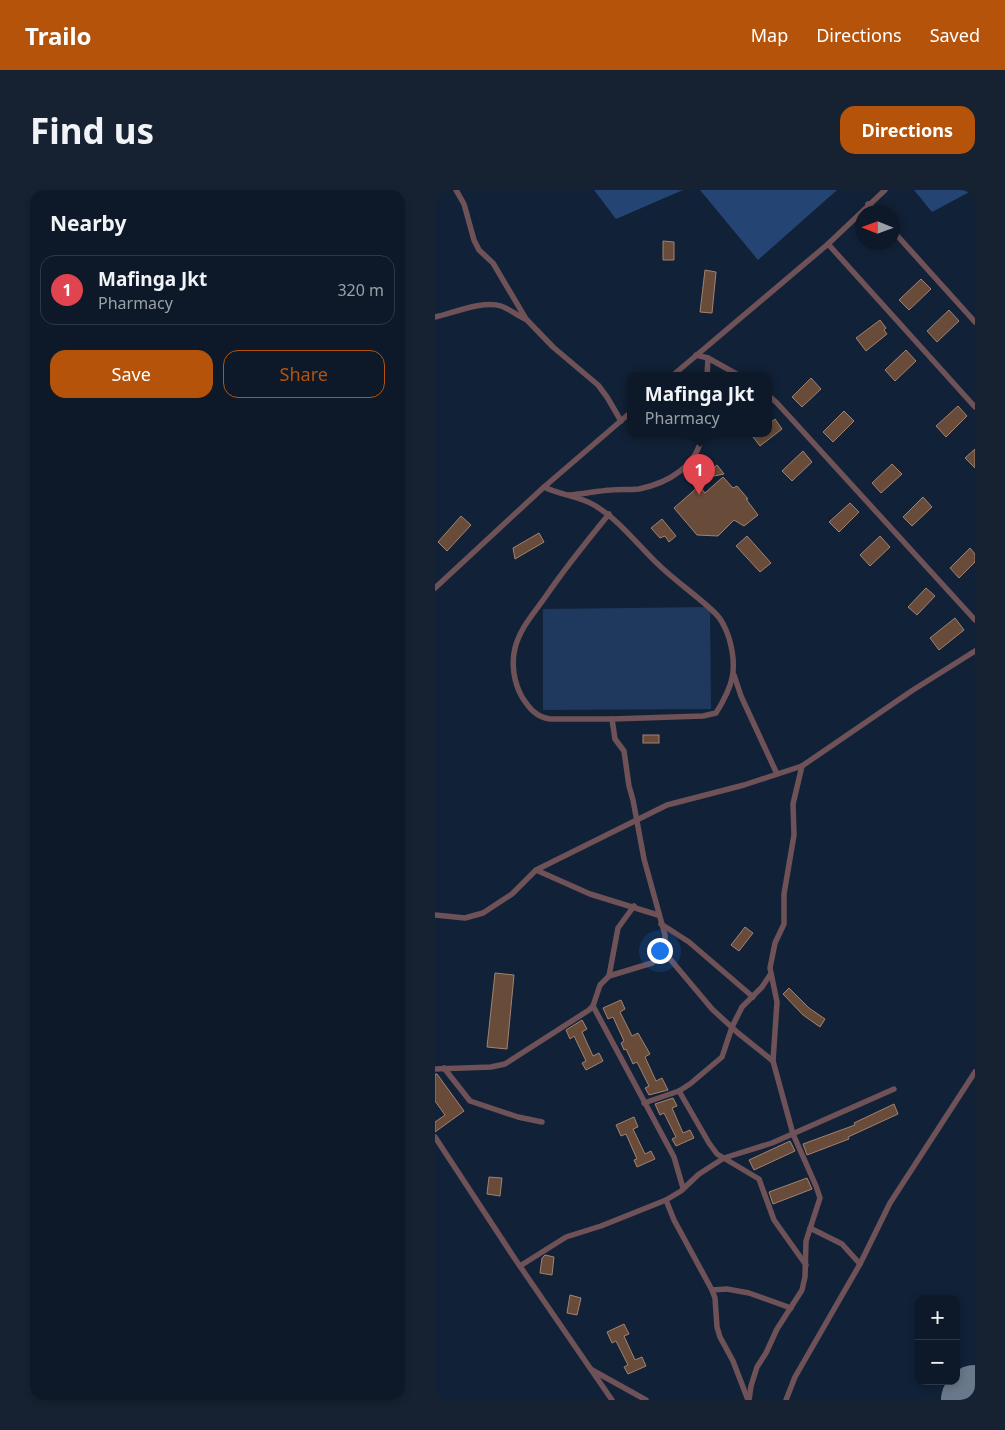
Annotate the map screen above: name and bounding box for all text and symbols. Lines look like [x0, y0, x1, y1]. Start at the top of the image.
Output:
text: Trailo [25, 19, 92, 52]
text: Map [751, 23, 788, 47]
text: Directions [816, 23, 902, 47]
text: Saved [930, 23, 980, 47]
button: Directions [840, 106, 975, 154]
text: Find us [30, 107, 154, 154]
north arrow [855, 205, 900, 250]
text: Nearby [50, 209, 126, 237]
text: Mafinga Jkt [98, 266, 207, 292]
text: 1 [62, 279, 72, 301]
text: 320 m [337, 279, 384, 301]
text: Pharmacy [98, 292, 173, 314]
button: Save [50, 350, 213, 398]
button: Share [223, 350, 385, 398]
popup [627, 372, 772, 437]
text: Mafinga Jkt [645, 381, 754, 407]
text: Pharmacy [645, 407, 720, 429]
pin: 1 [683, 454, 715, 495]
your location [647, 938, 673, 964]
map controls [915, 1295, 960, 1385]
button: + [915, 1295, 960, 1340]
button: − [915, 1340, 960, 1385]

